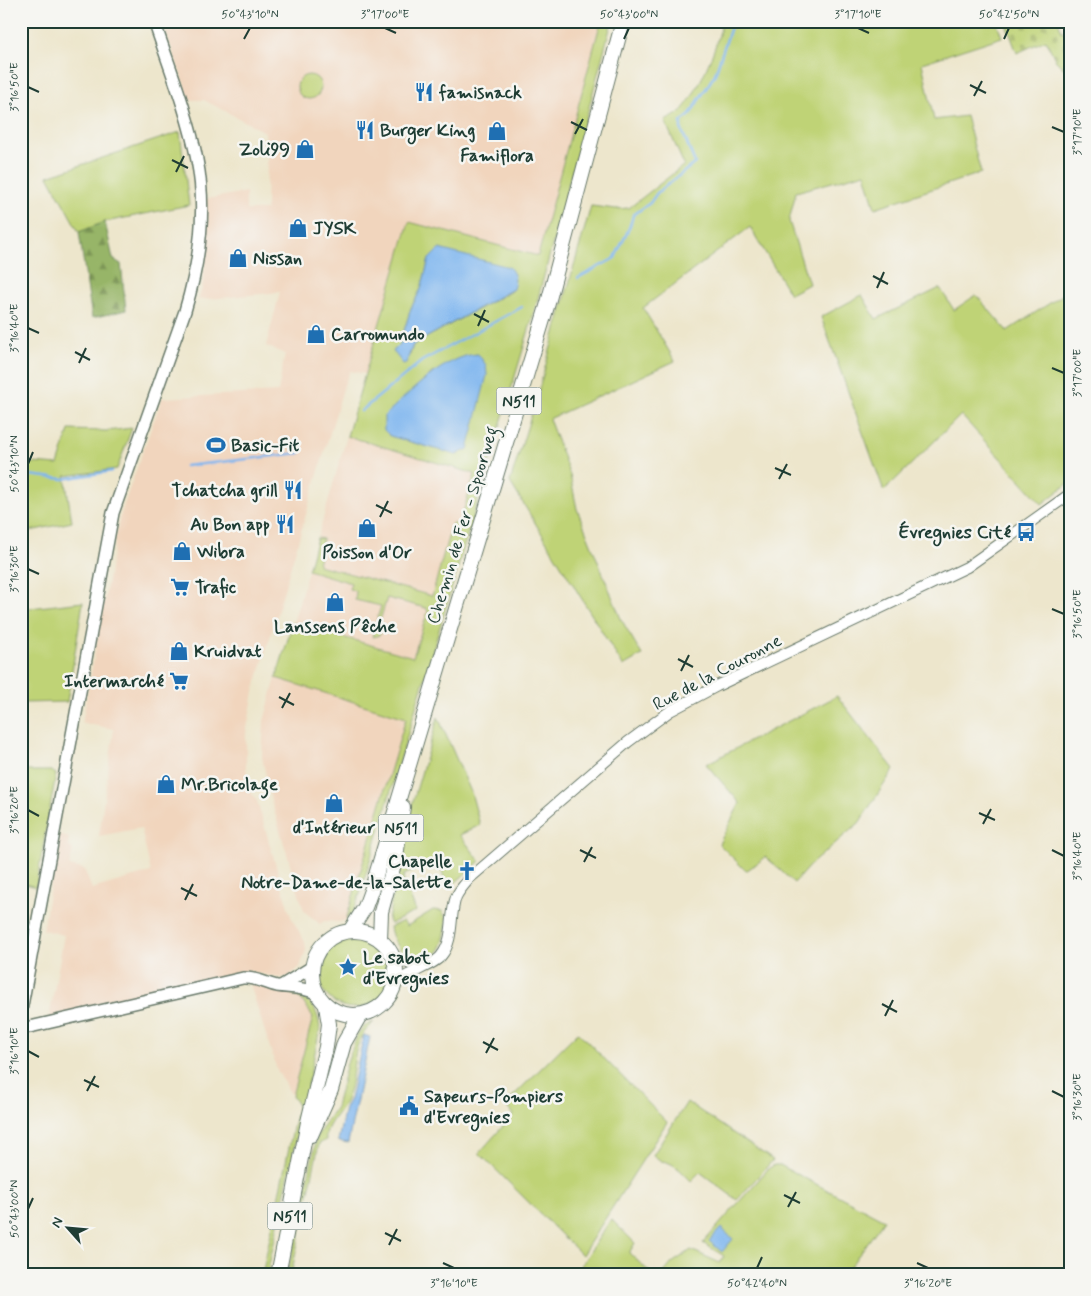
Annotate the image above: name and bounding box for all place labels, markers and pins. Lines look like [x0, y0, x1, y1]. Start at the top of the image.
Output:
restaurant icon: famisnack [413, 81, 435, 103]
place label: famisnack [438, 81, 522, 105]
restaurant icon: Burger King [354, 119, 376, 141]
place label: Burger King [380, 119, 475, 145]
shop icon: Famiflora [486, 120, 508, 142]
place label: Zoli99 [239, 138, 290, 162]
shop icon: Zoli99 [294, 138, 316, 160]
place label: Famiflora [460, 144, 534, 168]
shop icon: JYSK [287, 217, 309, 239]
place label: JYSK [313, 217, 356, 241]
shop icon: Nissan [227, 247, 249, 269]
place label: Nissan [253, 247, 302, 271]
shop icon: Carromundo [305, 323, 327, 345]
place label: Carromundo [331, 323, 425, 347]
sports icon: Basic-Fit [205, 434, 227, 456]
place label: Basic-Fit [231, 434, 300, 458]
place label: Tchatcha grill [171, 479, 278, 503]
restaurant icon: Tchatcha grill [282, 479, 304, 501]
place label: Au Bon app [190, 513, 270, 537]
restaurant icon: Au Bon app [274, 513, 296, 535]
shop icon: Poisson d'Or [356, 517, 378, 539]
place label: Évregnies Cité [898, 520, 1011, 547]
bus stop icon: Évregnies Cité [1015, 521, 1037, 543]
shop icon: Wibra [171, 540, 193, 562]
place label: Wibra [196, 540, 245, 564]
place label: Poisson d'Or [322, 541, 412, 565]
supermarket icon: Trafic [169, 576, 191, 598]
place label: Trafic [195, 576, 237, 600]
shop icon: Lanssens Pêche [324, 591, 346, 613]
place label: Lanssens Pêche [274, 615, 396, 639]
shop icon: Kruidvat [168, 640, 190, 662]
place label: Kruidvat [194, 640, 262, 664]
place label: Intermarché [64, 670, 164, 694]
supermarket icon: Intermarché [168, 670, 190, 692]
shop icon: Mr.Bricolage [155, 773, 177, 795]
place label: Mr.Bricolage [181, 773, 278, 799]
shop icon: d'Intérieur [323, 792, 345, 814]
place label: d'Intérieur [293, 816, 376, 840]
place label: Chapelle Notre-Dame-de-la-Salette [241, 850, 453, 895]
church icon: Chapelle Notre-Dame-de-la-Salette [456, 860, 478, 882]
place label: Le sabot d'Evregnies [363, 946, 449, 993]
place icon: Le sabot d'Evregnies [337, 956, 359, 978]
place label: Sapeurs-Pompiers d'Evregnies [424, 1085, 563, 1132]
public building icon: Sapeurs-Pompiers d'Evregnies [398, 1095, 420, 1117]

